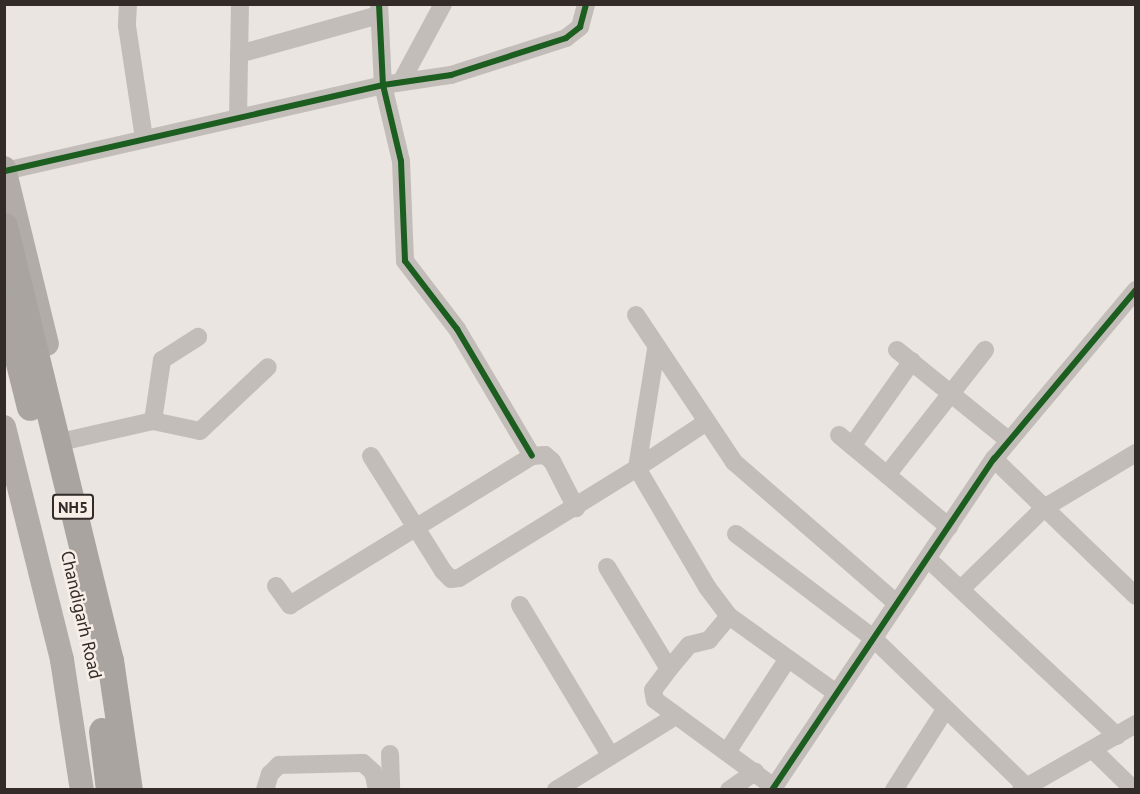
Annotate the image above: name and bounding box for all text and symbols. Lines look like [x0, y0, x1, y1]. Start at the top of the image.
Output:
road number: NH5 [52, 494, 94, 520]
street label: Chandigarh Road [56, 549, 106, 681]

